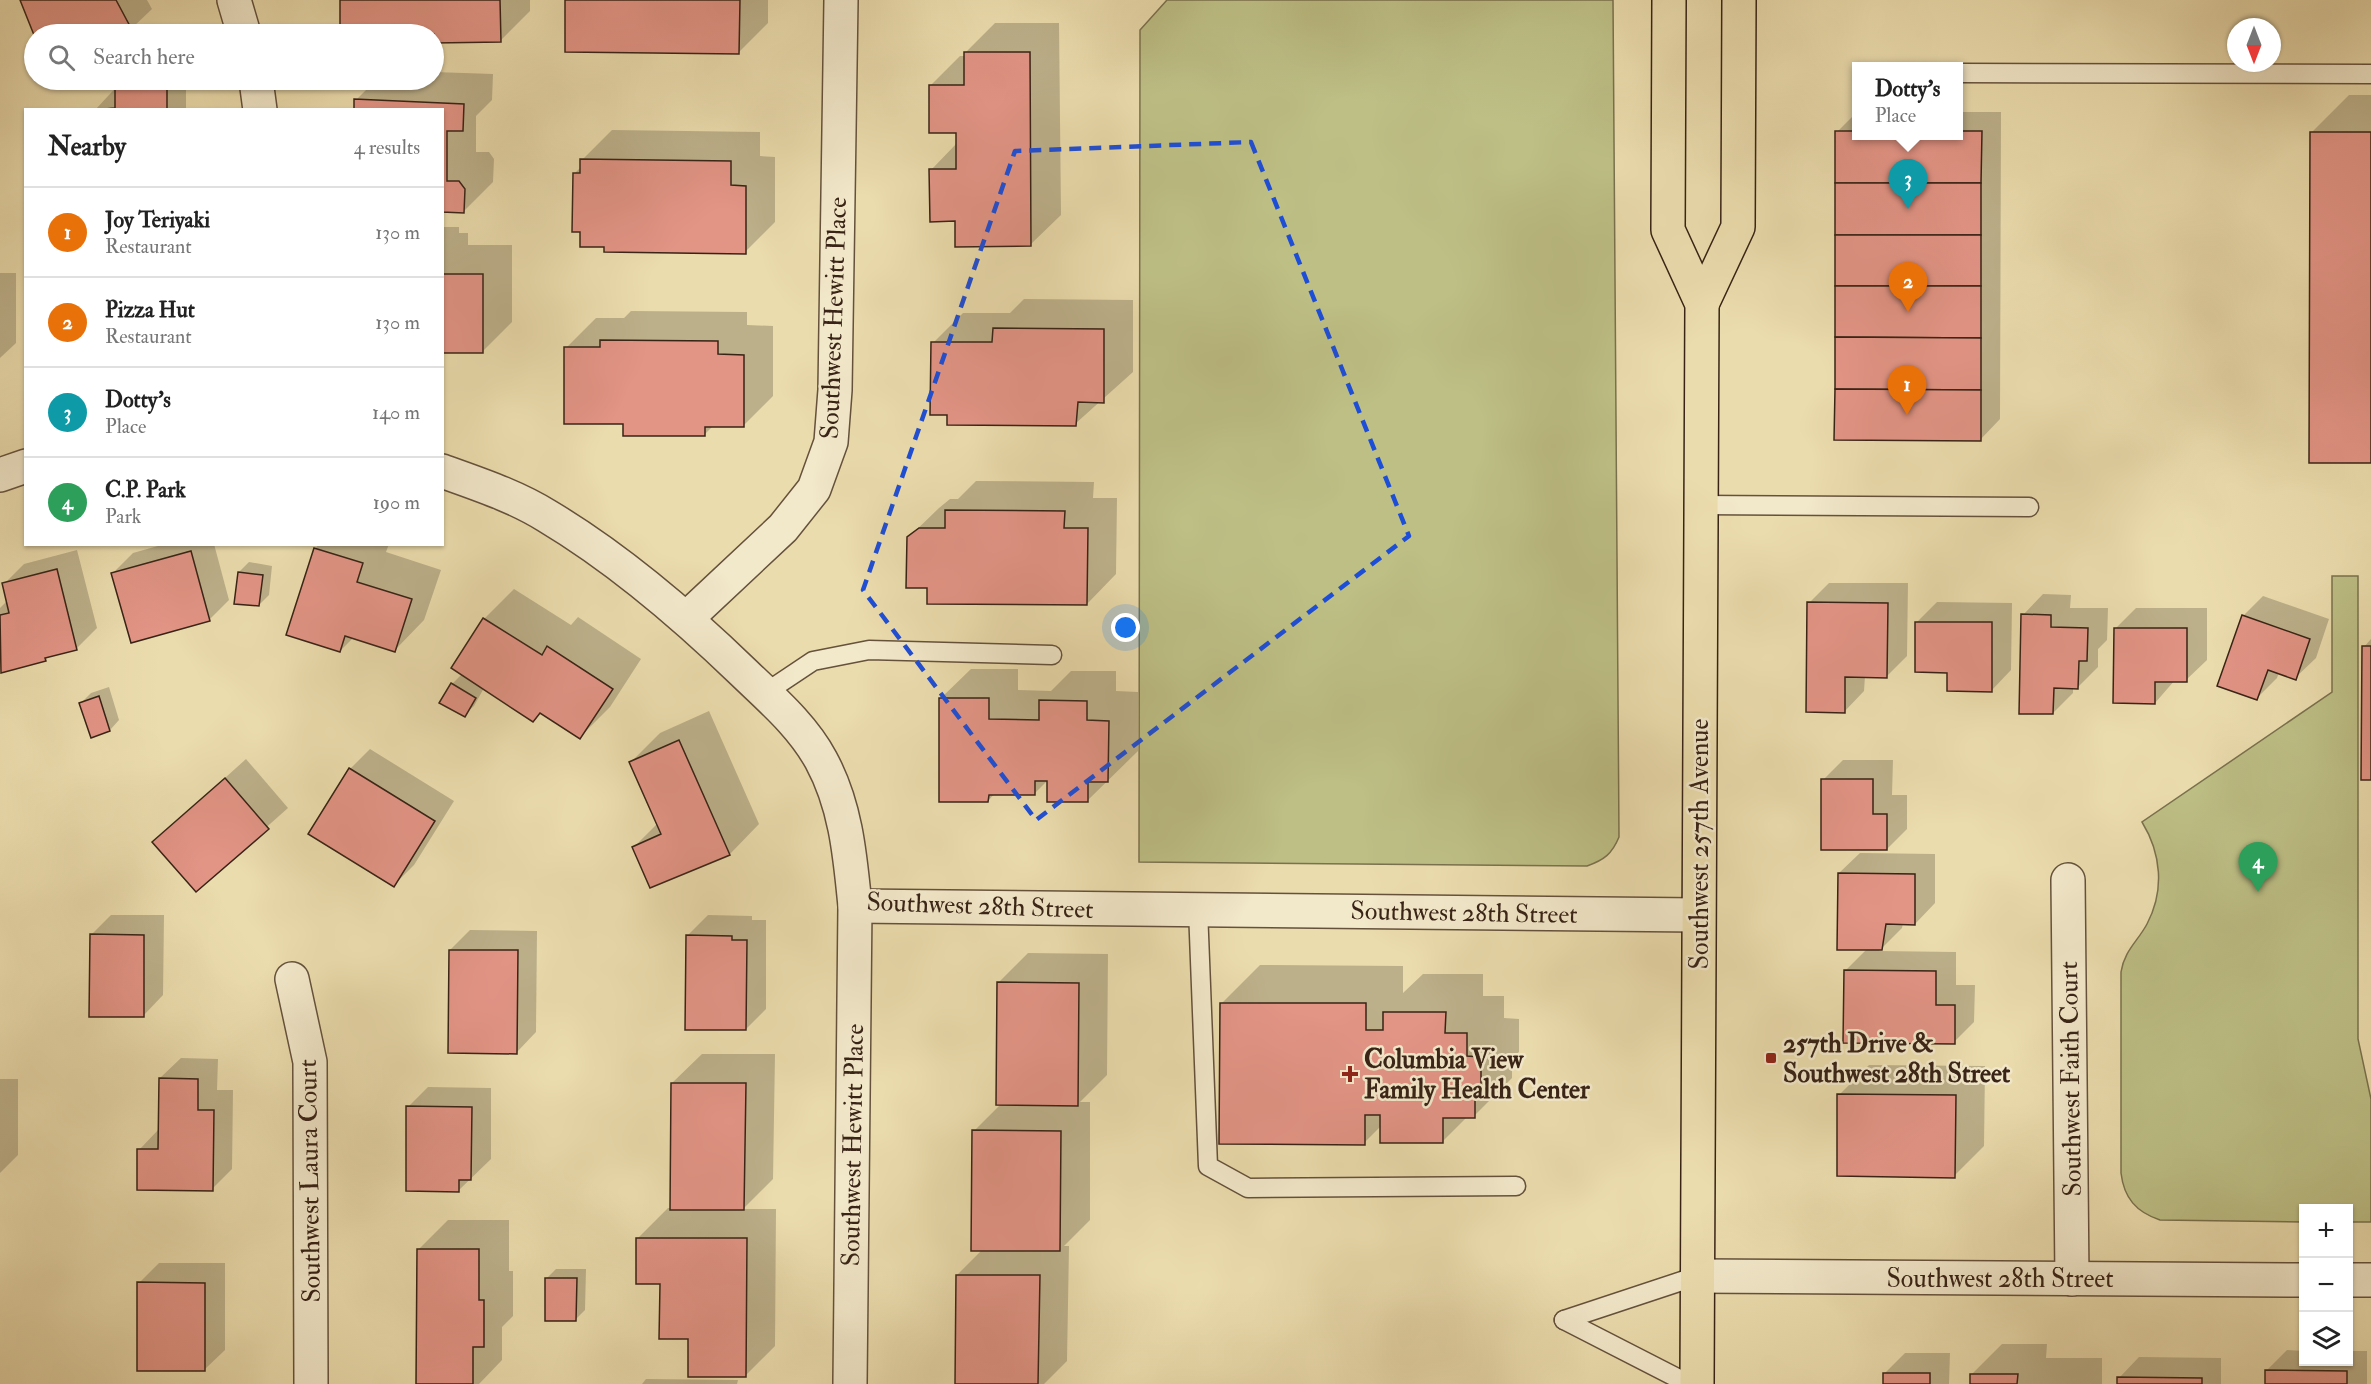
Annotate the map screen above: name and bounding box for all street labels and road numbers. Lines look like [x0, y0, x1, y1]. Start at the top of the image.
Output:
street label: Southwest Hewitt Place [814, 196, 854, 440]
street label: Southwest 257th Avenue [1684, 718, 1716, 969]
street label: Southwest 28th Street [866, 886, 1094, 926]
street label: Southwest 28th Street [1350, 895, 1578, 931]
street label: Southwest Faith Court [2053, 961, 2089, 1197]
street label: Southwest Hewitt Place [835, 1023, 871, 1267]
street label: Southwest Laura Court [292, 1059, 328, 1303]
street label: Southwest 28th Street [1886, 1263, 2114, 1295]

